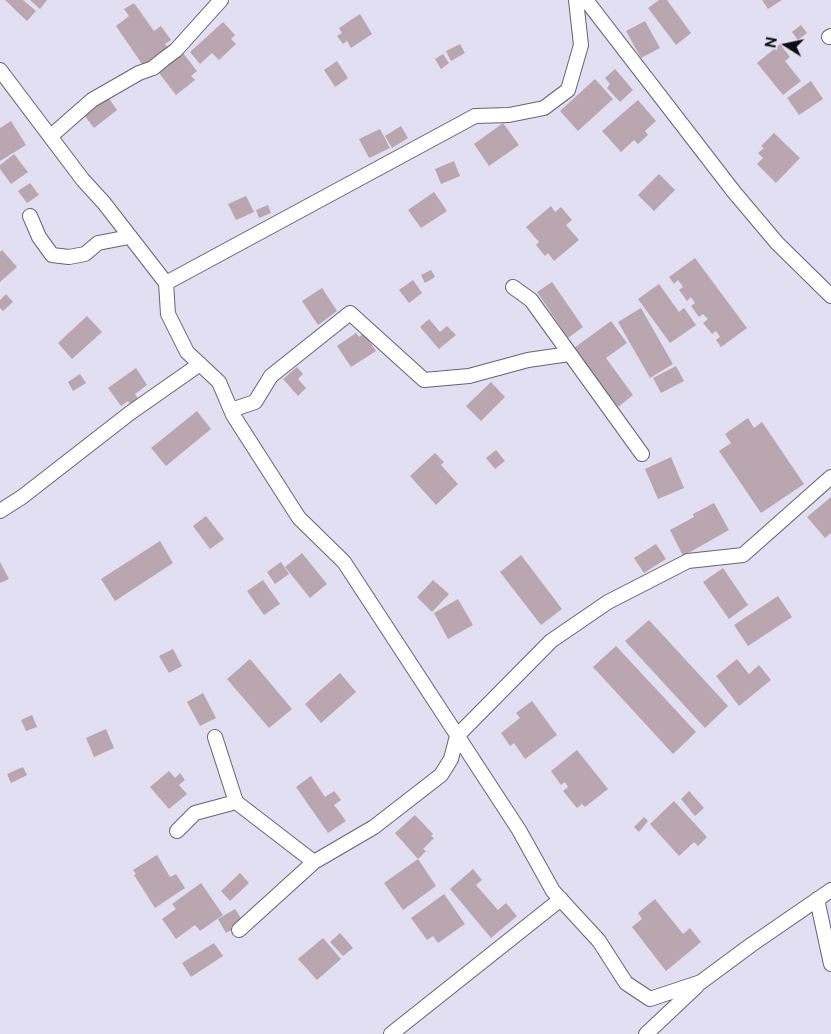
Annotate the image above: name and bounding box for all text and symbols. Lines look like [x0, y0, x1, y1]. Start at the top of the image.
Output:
north arrow [761, 20, 811, 70]
text: N [762, 36, 780, 49]

